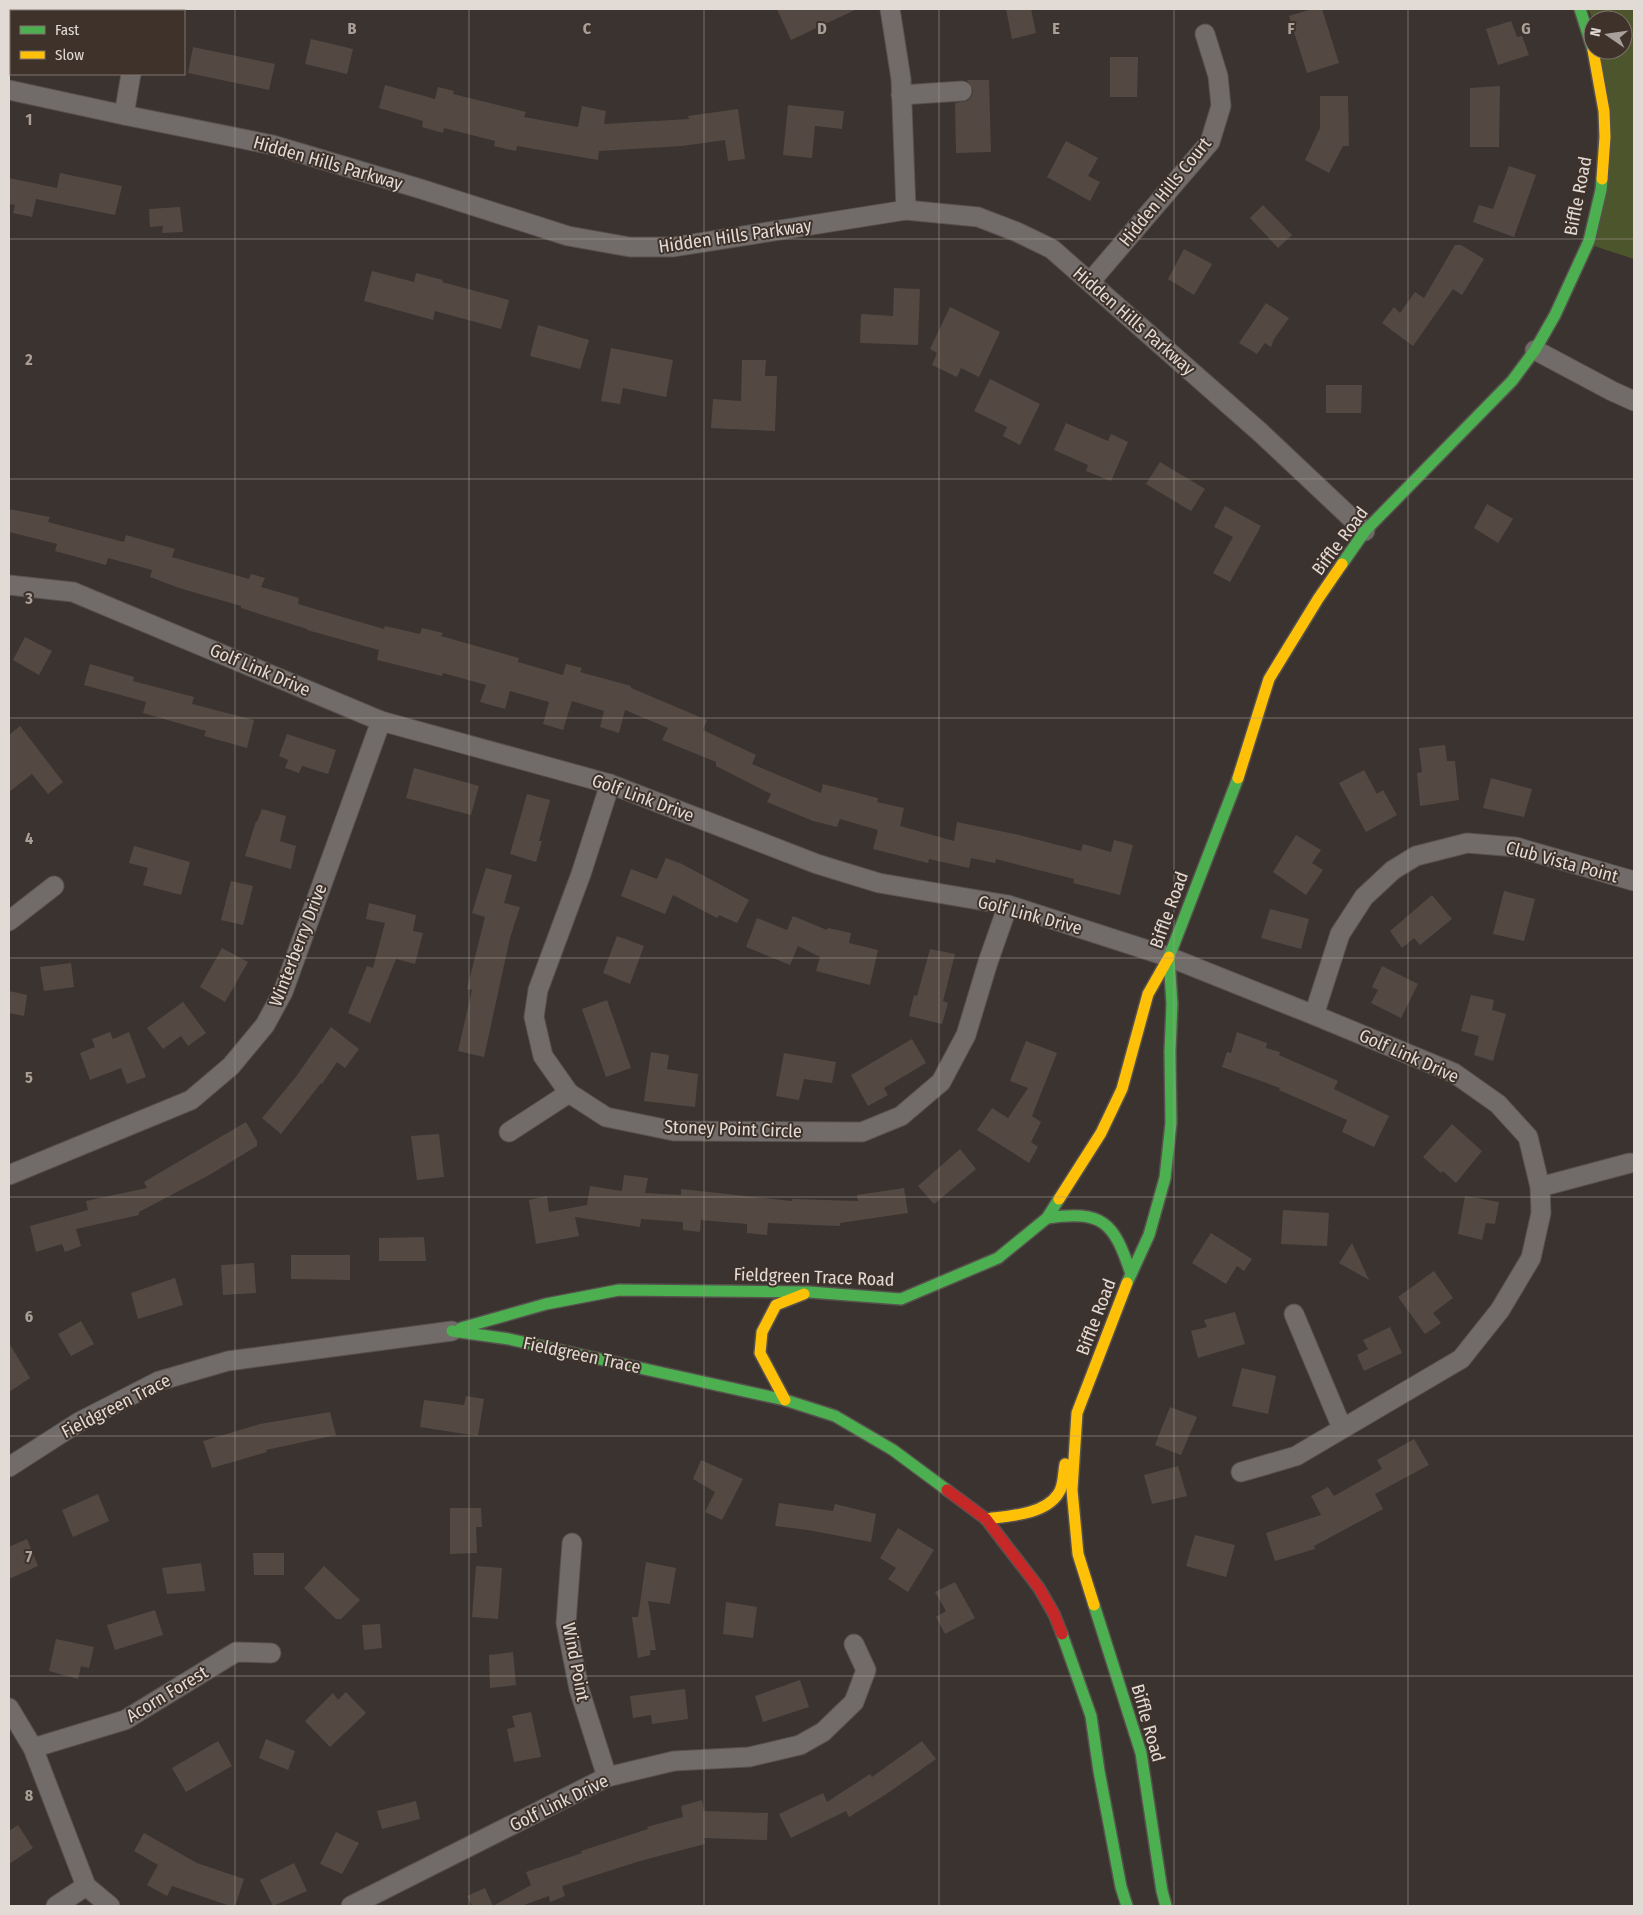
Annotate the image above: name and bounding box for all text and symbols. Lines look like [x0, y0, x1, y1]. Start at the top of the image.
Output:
legend [10, 10, 185, 75]
north arrow [1583, 10, 1633, 60]
text: B [348, 19, 357, 38]
text: C [583, 19, 592, 38]
text: D [817, 19, 827, 38]
text: E [1052, 19, 1060, 38]
text: F [1287, 19, 1295, 38]
text: G [1521, 19, 1531, 38]
text: Fast [55, 21, 79, 39]
text: N [1587, 26, 1605, 38]
text: Slow [55, 46, 84, 64]
text: 1 [26, 110, 32, 129]
street label: Hidden Hills Parkway [251, 131, 405, 195]
street label: Hidden Hills Court [1114, 133, 1216, 251]
street label: Biffle Road [1560, 155, 1596, 237]
street label: Hidden Hills Parkway [657, 214, 813, 258]
street label: Hidden Hills Parkway [1069, 262, 1199, 380]
text: 2 [24, 350, 33, 369]
street label: Biffle Road [1307, 502, 1373, 580]
text: 3 [24, 589, 33, 608]
street label: Golf Link Drive [206, 639, 314, 701]
street label: Golf Link Drive [589, 769, 697, 827]
text: 4 [25, 829, 33, 848]
street label: Club Vista Point [1503, 836, 1621, 888]
street label: Biffle Road [1145, 869, 1193, 951]
street label: Winterberry Drive [264, 880, 332, 1009]
street label: Golf Link Drive [975, 891, 1085, 939]
street label: Golf Link Drive [1356, 1024, 1462, 1088]
text: 5 [25, 1068, 33, 1087]
street label: Stoney Point Circle [664, 1116, 802, 1142]
street label: Fieldgreen Trace Road [733, 1263, 895, 1291]
street label: Biffle Road [1071, 1276, 1121, 1358]
text: 6 [25, 1307, 33, 1326]
street label: Fieldgreen Trace [521, 1332, 643, 1378]
street label: Fieldgreen Trace [58, 1369, 174, 1443]
text: 7 [26, 1547, 33, 1566]
street label: Wind Point [558, 1621, 594, 1703]
street label: Acorn Forest [122, 1661, 212, 1727]
street label: Biffle Road [1126, 1681, 1170, 1765]
street label: Golf Link Drive [506, 1770, 612, 1836]
text: 8 [25, 1786, 34, 1805]

